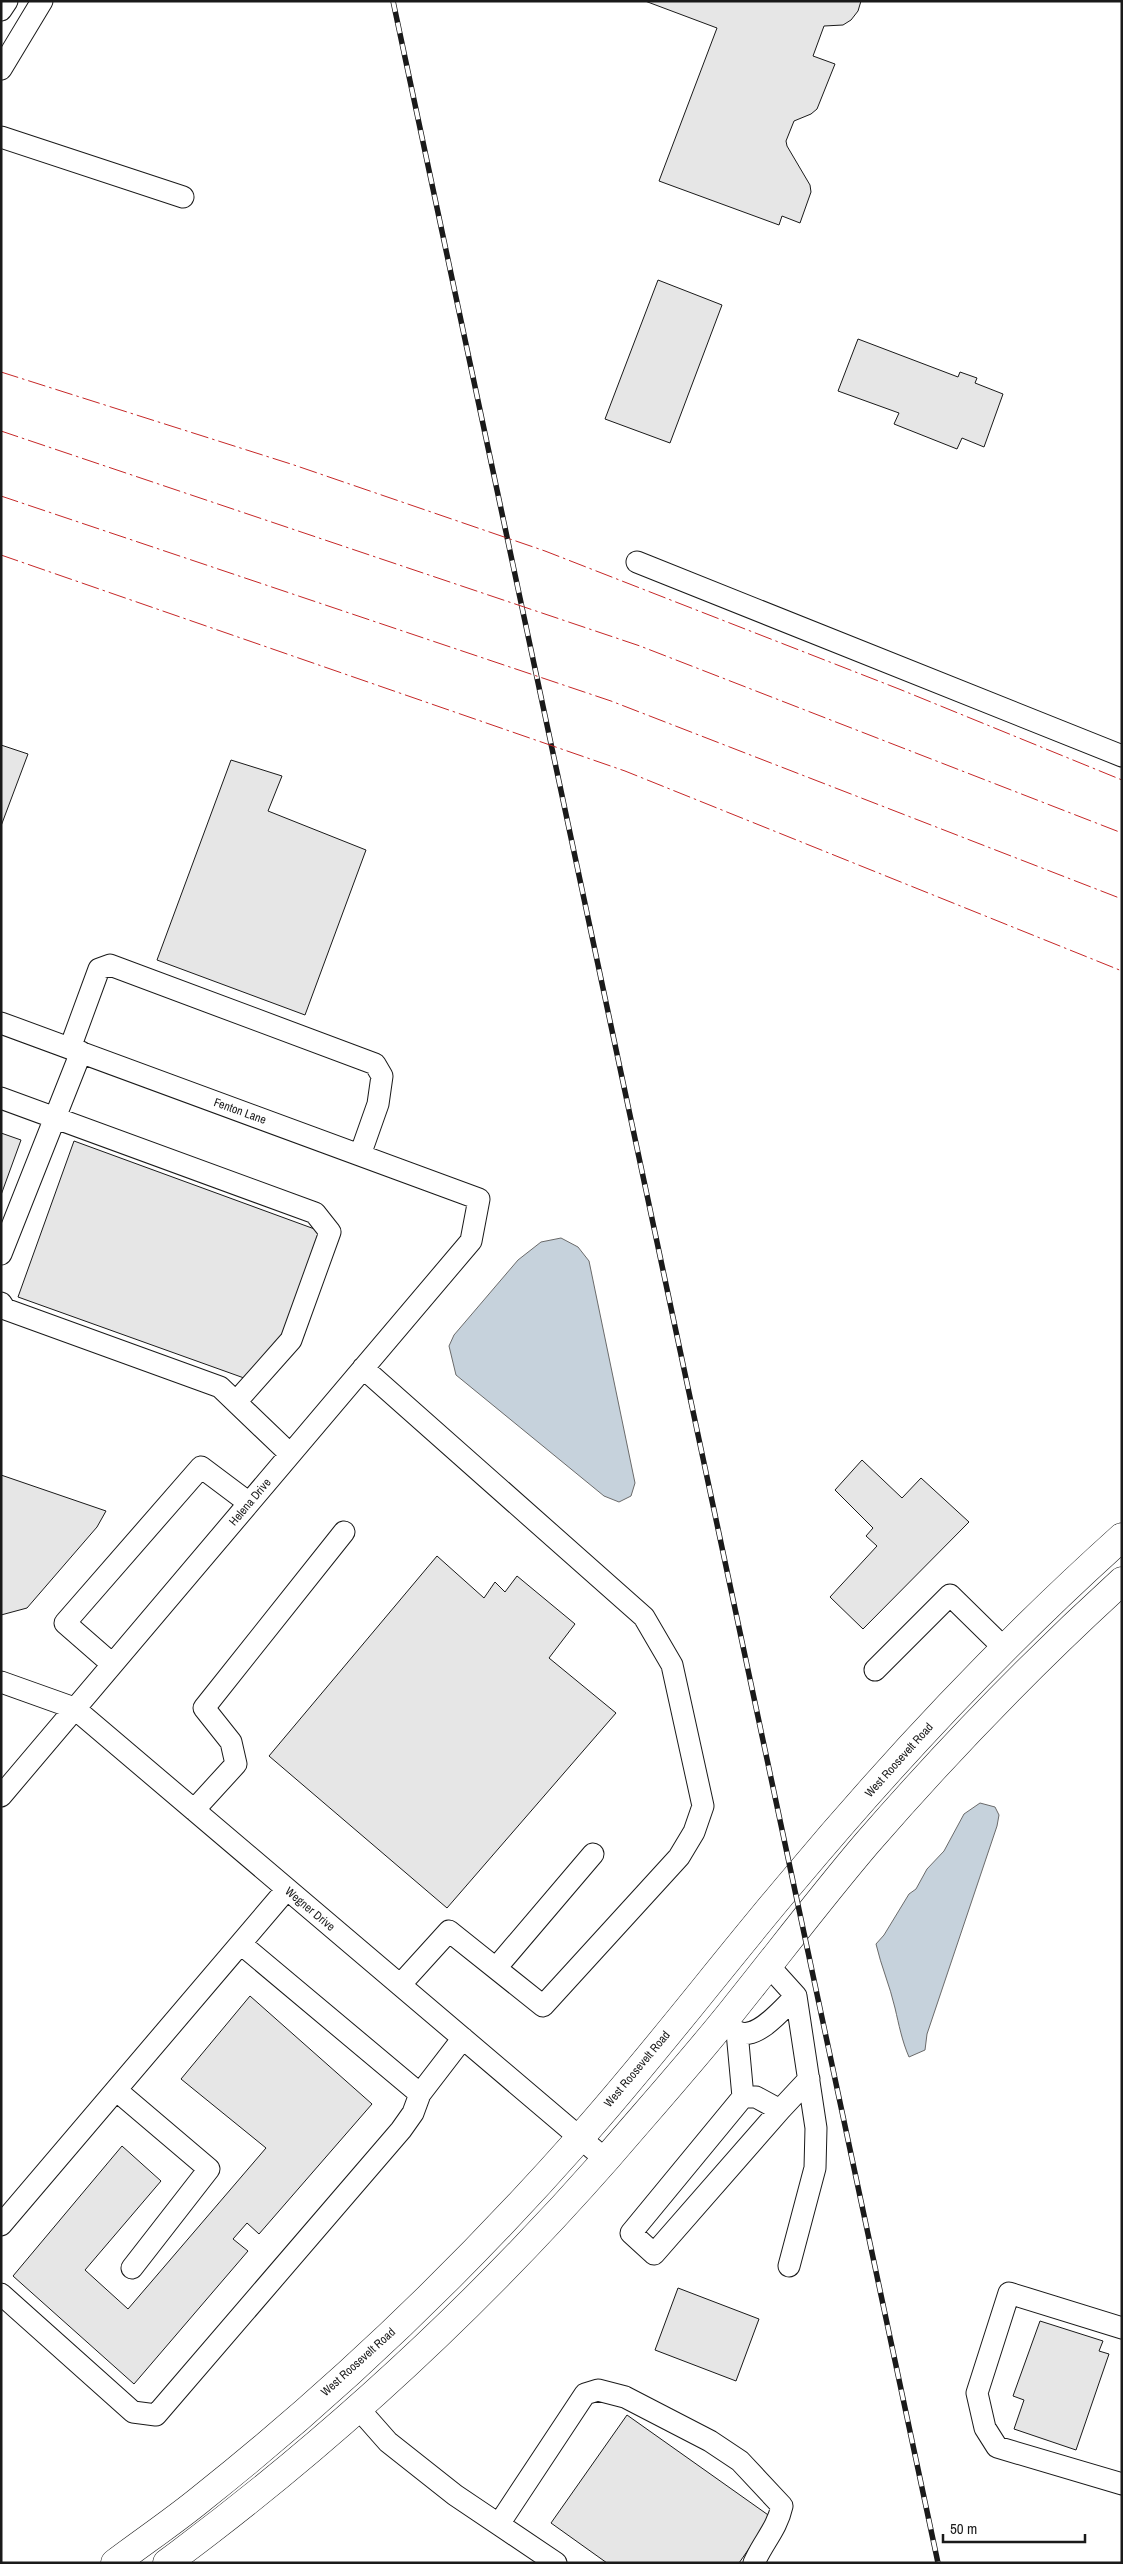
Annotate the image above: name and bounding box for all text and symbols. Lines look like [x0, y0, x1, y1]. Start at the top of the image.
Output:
street label: Fenton Lane [212, 1094, 268, 1128]
street label: Helena Drive [225, 1475, 275, 1529]
street label: West Roosevelt Road [861, 1719, 937, 1801]
street label: Wegner Drive [282, 1883, 338, 1935]
street label: West Roosevelt Road [600, 2027, 674, 2111]
street label: West Roosevelt Road [317, 2324, 399, 2400]
scale bar [943, 2512, 1086, 2544]
text: 50 m [950, 2518, 977, 2539]

